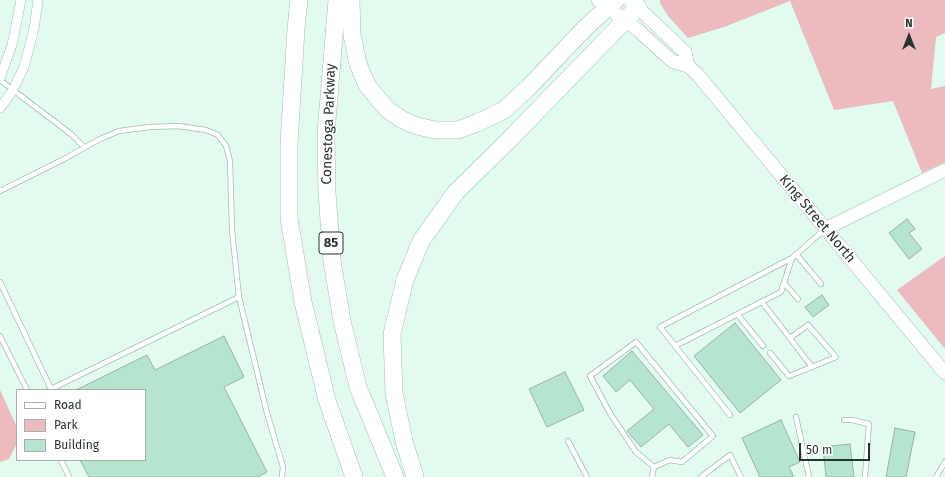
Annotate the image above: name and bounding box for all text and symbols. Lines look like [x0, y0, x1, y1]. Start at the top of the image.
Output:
north arrow [889, 16, 929, 56]
text: N [905, 17, 913, 30]
street label: Conestoga Parkway [318, 63, 340, 185]
street label: King Street North [775, 172, 859, 266]
road number: 85 [319, 232, 343, 254]
legend [16, 389, 146, 461]
text: Road [54, 398, 82, 412]
text: Park [54, 418, 78, 432]
scale bar [801, 435, 872, 461]
text: Building [54, 438, 99, 452]
text: 50 m [806, 443, 832, 457]

